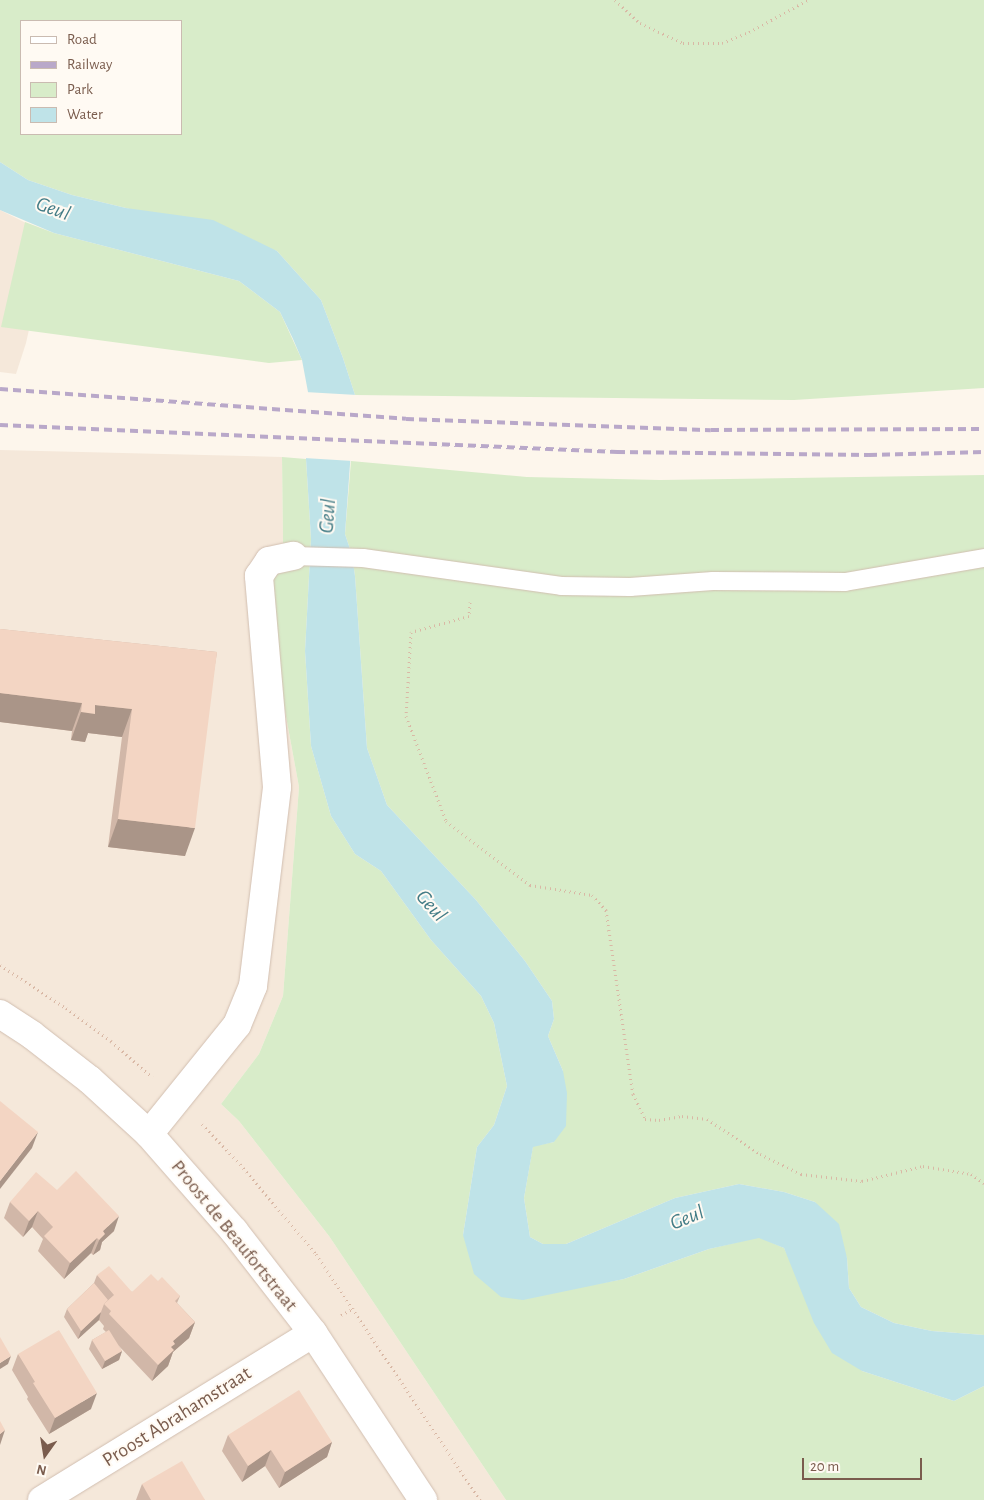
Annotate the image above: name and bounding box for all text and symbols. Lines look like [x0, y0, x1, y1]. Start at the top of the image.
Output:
legend [20, 20, 182, 135]
text: Road [67, 32, 97, 47]
text: Railway [67, 57, 112, 72]
text: Park [67, 82, 93, 97]
text: Water [67, 107, 103, 122]
water label: Geul [32, 191, 74, 227]
water label: Geul [314, 498, 342, 534]
water label: Geul [410, 885, 452, 927]
street label: Proost de Beaufortstraat [165, 1155, 303, 1317]
water label: Geul [666, 1200, 708, 1236]
street label: Proost Abrahamstraat [98, 1362, 256, 1472]
north arrow [20, 1430, 70, 1480]
scale bar [804, 1448, 924, 1480]
text: 20 m [810, 1459, 839, 1474]
text: N [35, 1462, 48, 1478]

